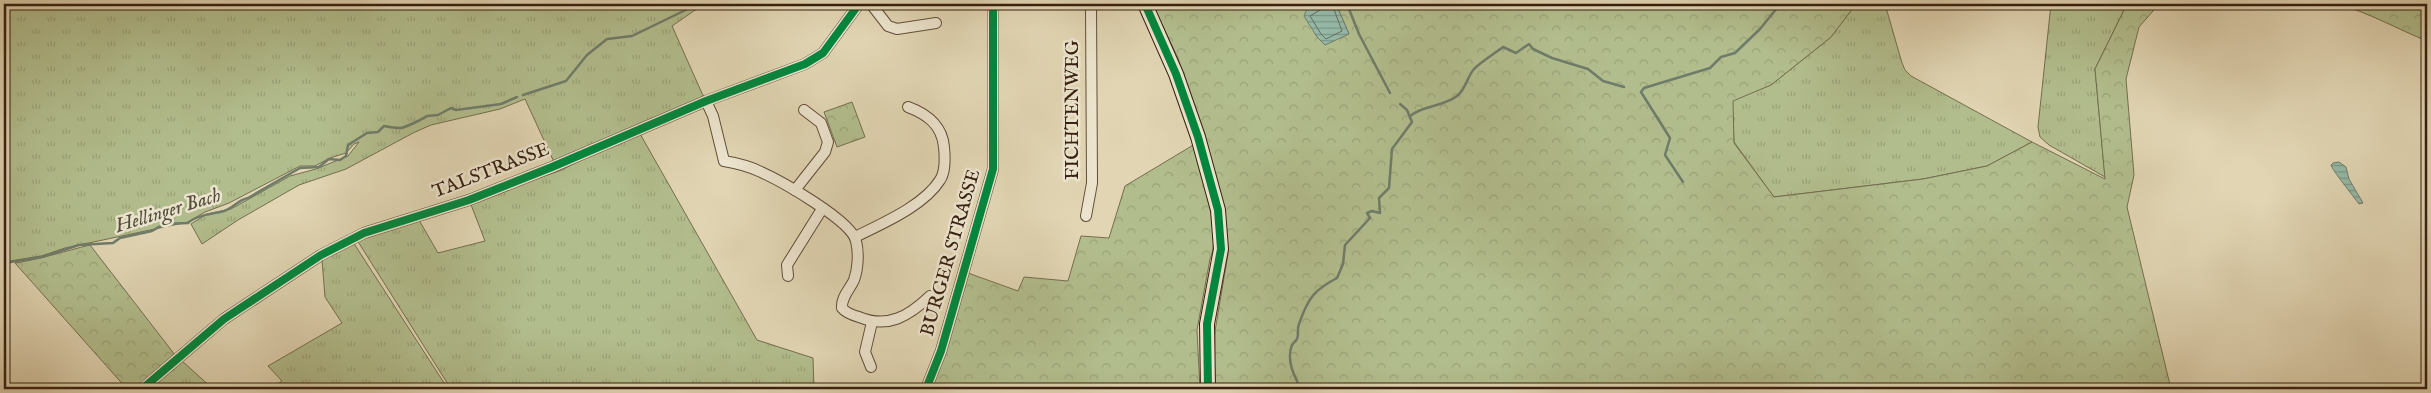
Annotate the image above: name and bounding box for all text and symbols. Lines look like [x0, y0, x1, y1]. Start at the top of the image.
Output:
street label: FICHTENWEG [1061, 40, 1085, 180]
street label: TALSTRASSE [429, 138, 553, 204]
street label: BURGER STRASSE [916, 167, 986, 339]
water label: Hellinger Bach [111, 183, 225, 240]

